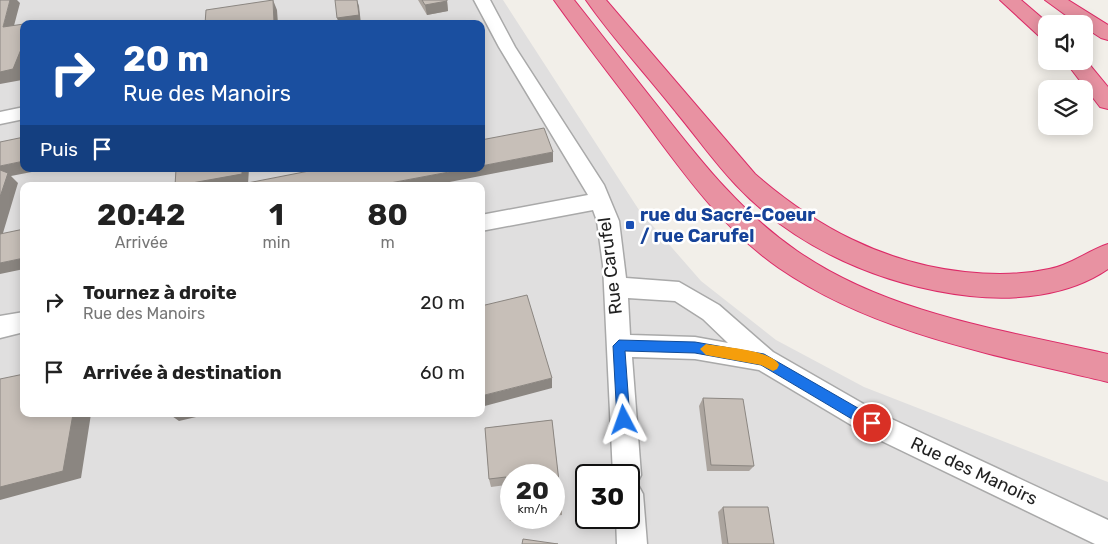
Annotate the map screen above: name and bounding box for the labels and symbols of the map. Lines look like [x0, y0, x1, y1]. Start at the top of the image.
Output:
place label: rue du Sacré-Coeur / rue Carufel [640, 204, 816, 247]
street label: Rue Carufel [593, 216, 627, 316]
marker: rue du Sacré-Coeur / rue Carufel [624, 219, 636, 231]
position arrow [597, 393, 649, 445]
pin [851, 402, 893, 444]
street label: Rue des Manoirs [907, 432, 1041, 510]
speed limit sign: 30 [575, 464, 640, 529]

